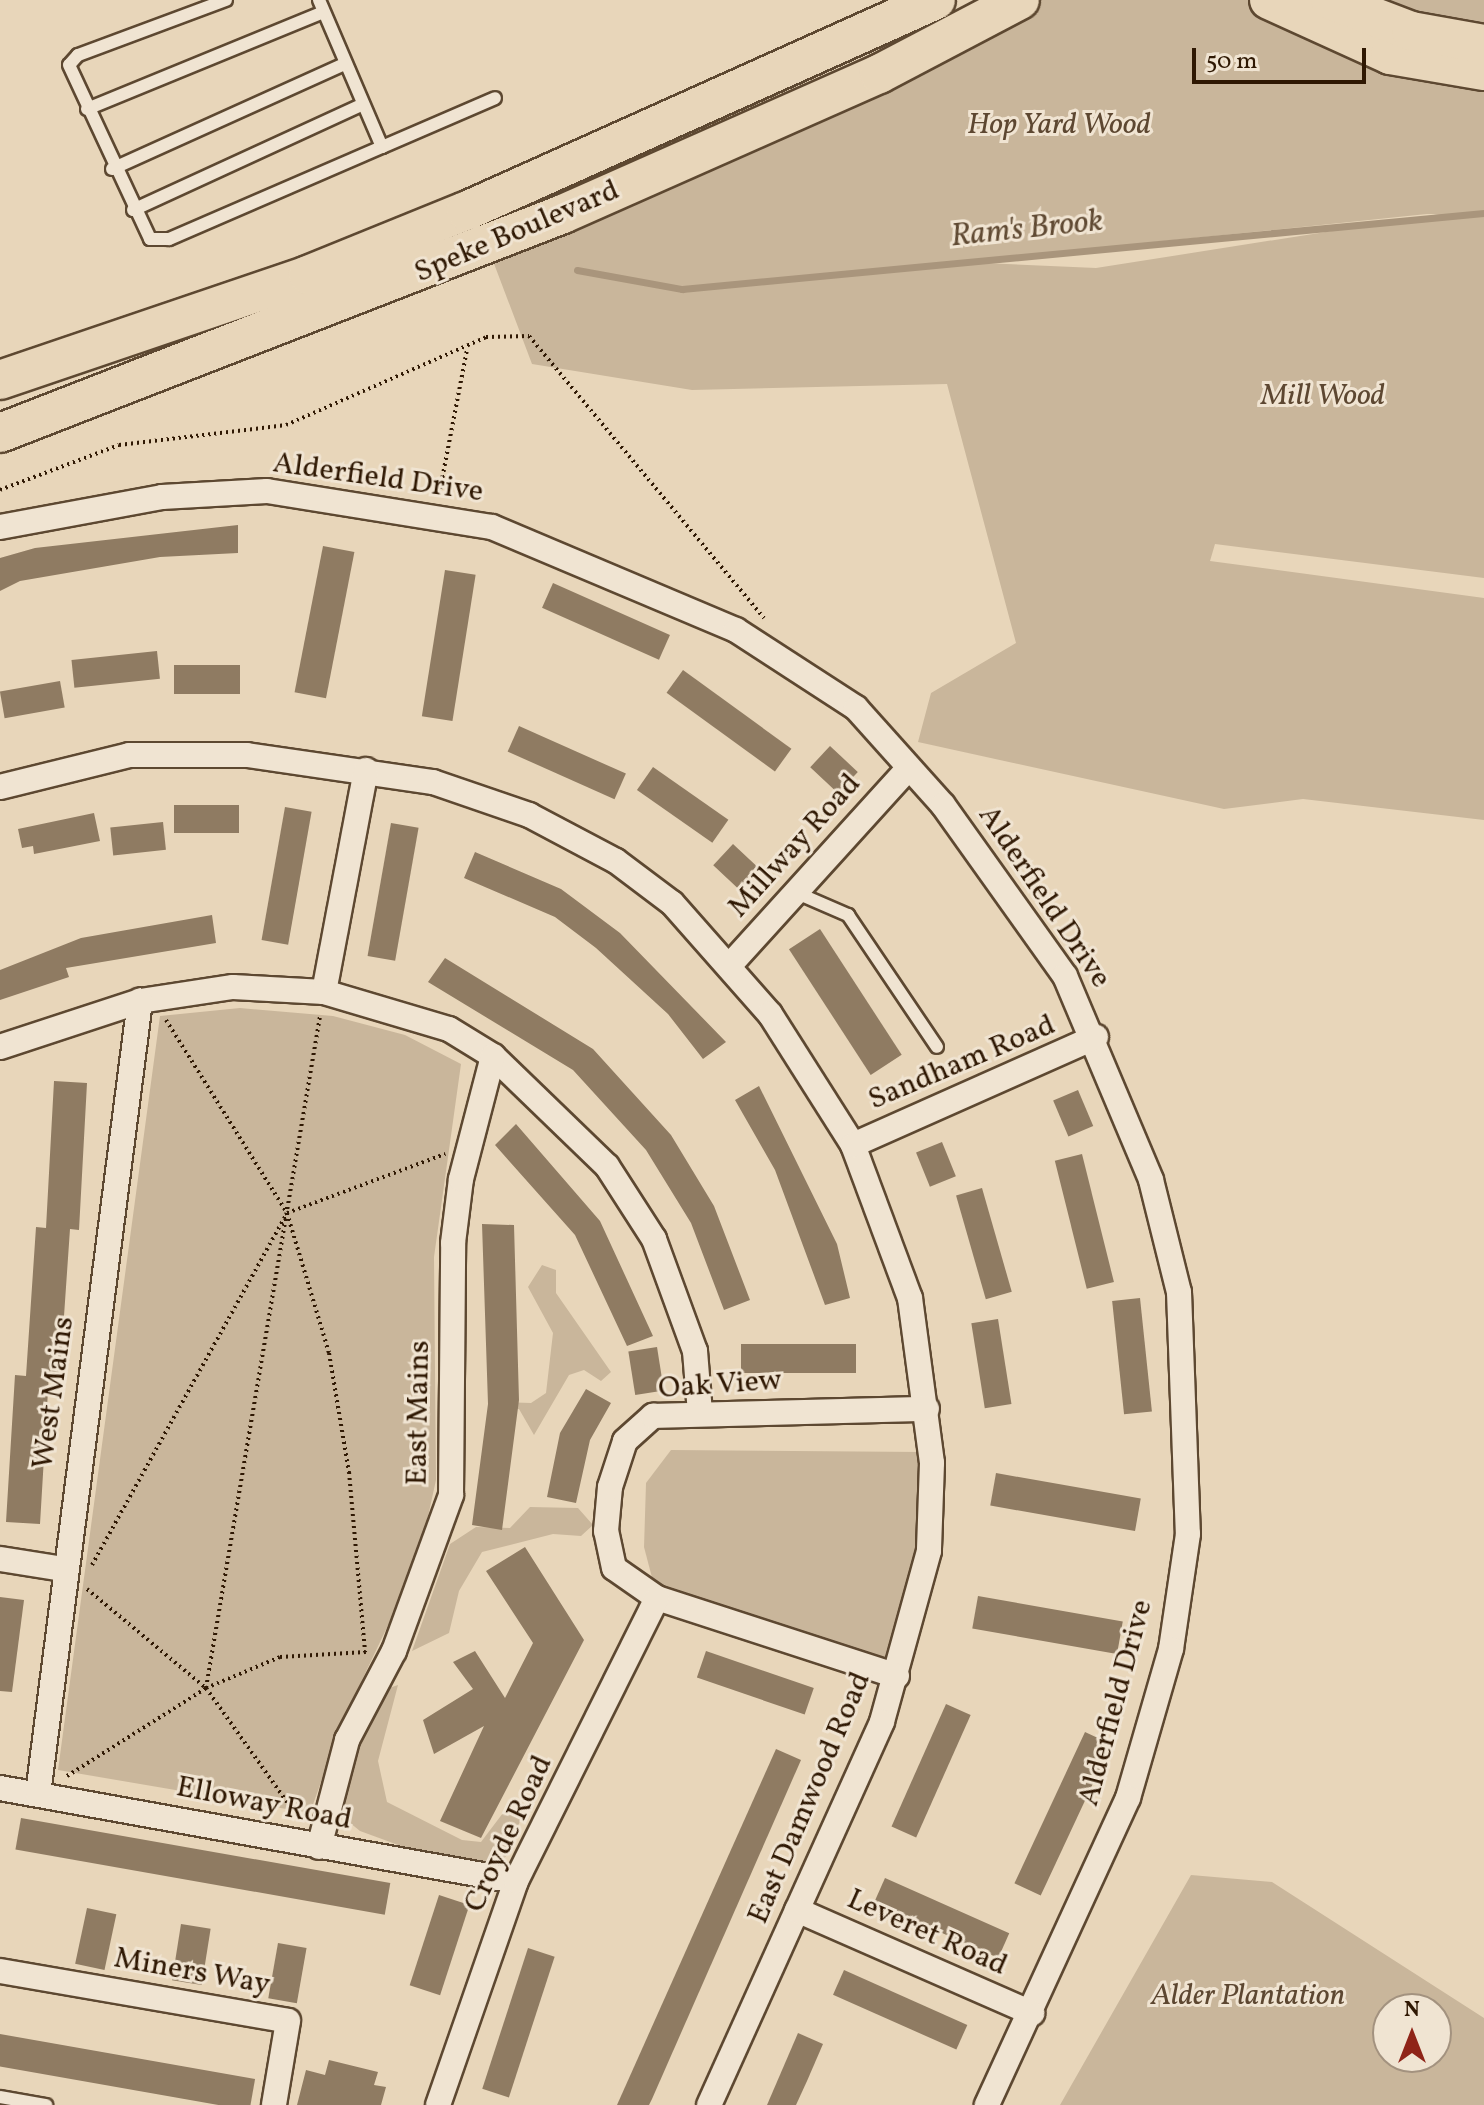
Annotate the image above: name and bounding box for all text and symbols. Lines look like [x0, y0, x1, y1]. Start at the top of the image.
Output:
scale bar [1196, 32, 1370, 82]
text: 50 m [1206, 45, 1258, 79]
park label: Hop Yard Wood [967, 107, 1151, 143]
street label: Speke Boulevard [409, 173, 625, 291]
water label: Ram's Brook [949, 203, 1105, 257]
park label: Mill Wood [1261, 378, 1385, 414]
street label: Alderfield Drive [271, 445, 485, 511]
street label: Millway Road [721, 766, 869, 926]
street label: Alderfield Drive [970, 799, 1118, 995]
street label: Sandham Road [863, 1007, 1061, 1119]
street label: West Mains [25, 1314, 83, 1472]
street label: East Mains [400, 1340, 438, 1486]
street label: Oak View [657, 1363, 783, 1407]
street label: Alderfield Drive [1071, 1596, 1161, 1810]
street label: East Damwood Road [741, 1667, 879, 1929]
street label: Croyde Road [457, 1750, 561, 1918]
street label: Elloway Road [173, 1769, 355, 1839]
street label: Leveret Road [841, 1882, 1013, 1984]
street label: Miners Way [111, 1940, 273, 2004]
park label: Alder Plantation [1151, 1978, 1345, 2014]
north arrow [1372, 1993, 1452, 2073]
text: N [1404, 1995, 1420, 2026]

